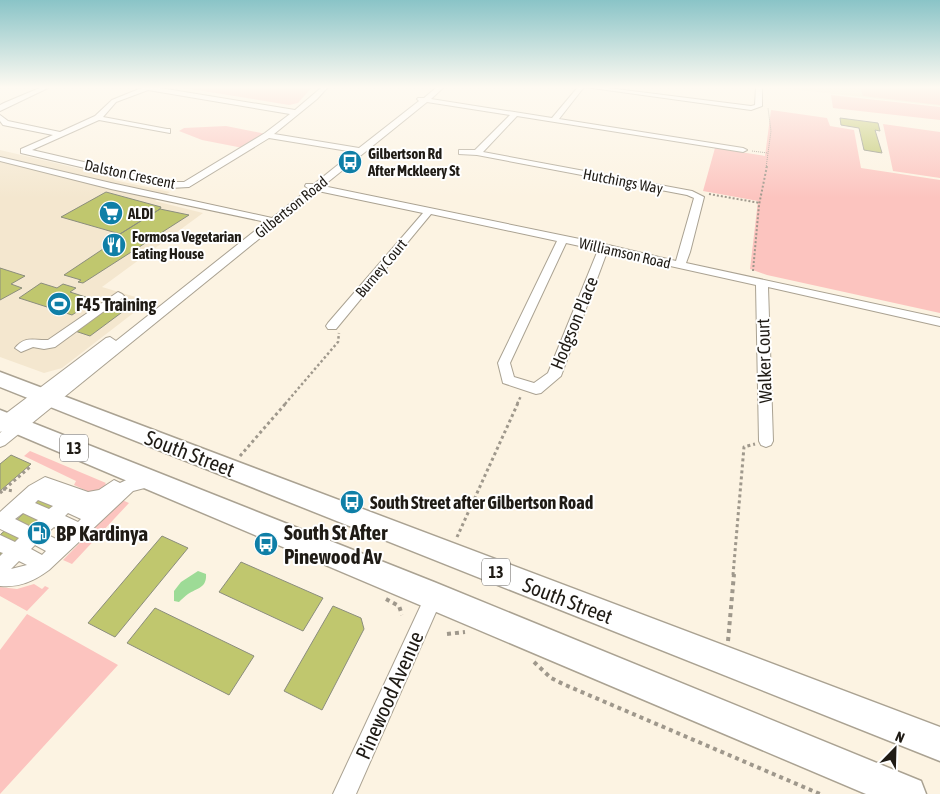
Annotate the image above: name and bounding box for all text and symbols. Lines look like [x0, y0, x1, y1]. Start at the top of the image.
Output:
place label: Gilbertson Rd After Mckleery St [367, 145, 460, 179]
bus stop icon: Gilbertson Rd After Mckleery St [337, 149, 363, 175]
street label: Dalston Crescent [83, 156, 177, 192]
street label: Hutchings Way [582, 165, 664, 197]
street label: Gilbertson Road [251, 173, 331, 241]
supermarket icon: ALDI [98, 200, 124, 226]
place label: ALDI [127, 205, 154, 222]
place label: Formosa Vegetarian Eating House [132, 228, 242, 262]
restaurant icon: Formosa Vegetarian Eating House [101, 232, 127, 258]
street label: Williamson Road [577, 234, 673, 272]
street label: Burney Court [352, 235, 410, 301]
street label: Hodgson Place [546, 274, 602, 372]
sports icon: F45 Training [46, 291, 72, 317]
place label: F45 Training [76, 294, 157, 315]
street label: Walker Court [752, 318, 776, 404]
street label: South Street [142, 425, 238, 481]
road number: 13 [60, 434, 88, 462]
bus stop icon: South Street after Gilbertson Road [339, 489, 365, 515]
place label: South Street after Gilbertson Road [370, 492, 593, 513]
fuel station icon: BP Kardinya [26, 520, 52, 546]
place label: South St After Pinewood Av [284, 520, 388, 568]
place label: BP Kardinya [56, 521, 148, 545]
bus stop icon: South St After Pinewood Av [253, 531, 279, 557]
road number: 13 [482, 558, 510, 586]
street label: South Street [520, 572, 616, 628]
street label: Pinewood Avenue [350, 627, 428, 763]
north arrow [870, 724, 920, 774]
text: N [893, 728, 907, 746]

